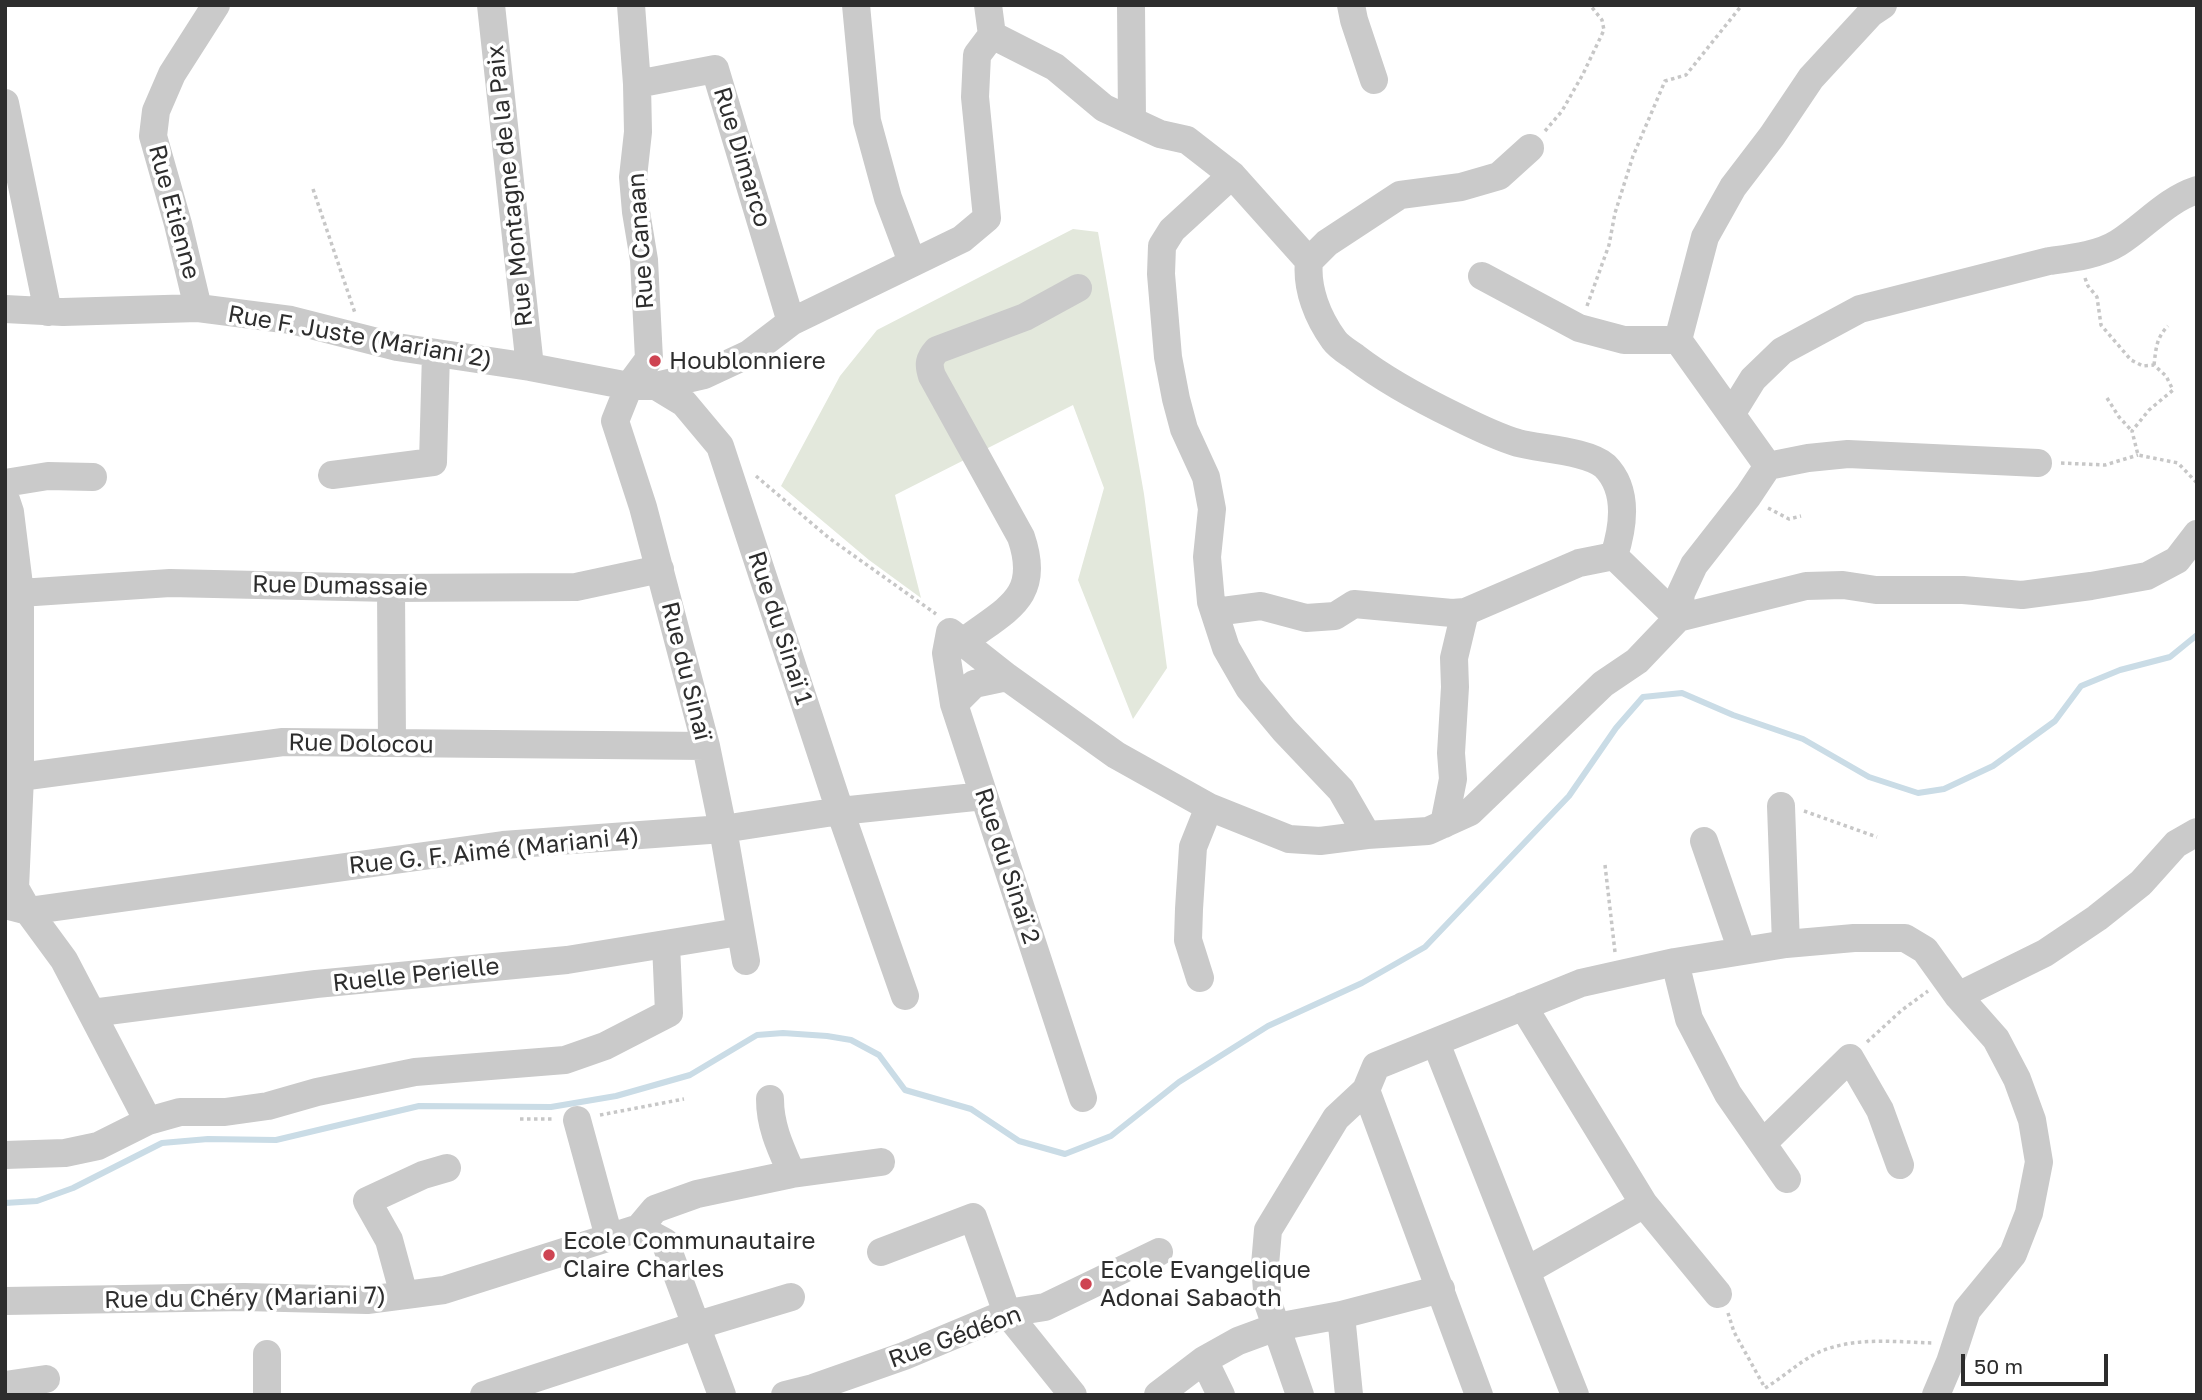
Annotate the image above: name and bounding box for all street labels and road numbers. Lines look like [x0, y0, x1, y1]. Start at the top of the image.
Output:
street label: Rue Montagne de la Paix [481, 44, 539, 328]
street label: Rue Dimarco [707, 83, 777, 231]
street label: Rue Etienne [142, 141, 206, 283]
street label: Rue Canaan [622, 172, 660, 310]
street label: Rue F. Juste (Mariani 2) [226, 300, 494, 374]
street label: Rue du Sinaï 1 [742, 548, 818, 708]
street label: Rue Dumassaie [252, 570, 428, 602]
street label: Rue du Sinaï [655, 599, 717, 743]
street label: Rue Dolocou [288, 728, 434, 760]
street label: Rue du Sinaï 2 [968, 785, 1046, 947]
street label: Rue G. F. Aimé (Mariani 4) [347, 821, 641, 881]
street label: Ruelle Perielle [331, 952, 501, 998]
street label: Rue du Chéry (Mariani 7) [104, 1281, 386, 1315]
street label: Rue Gédéon [885, 1300, 1025, 1374]

